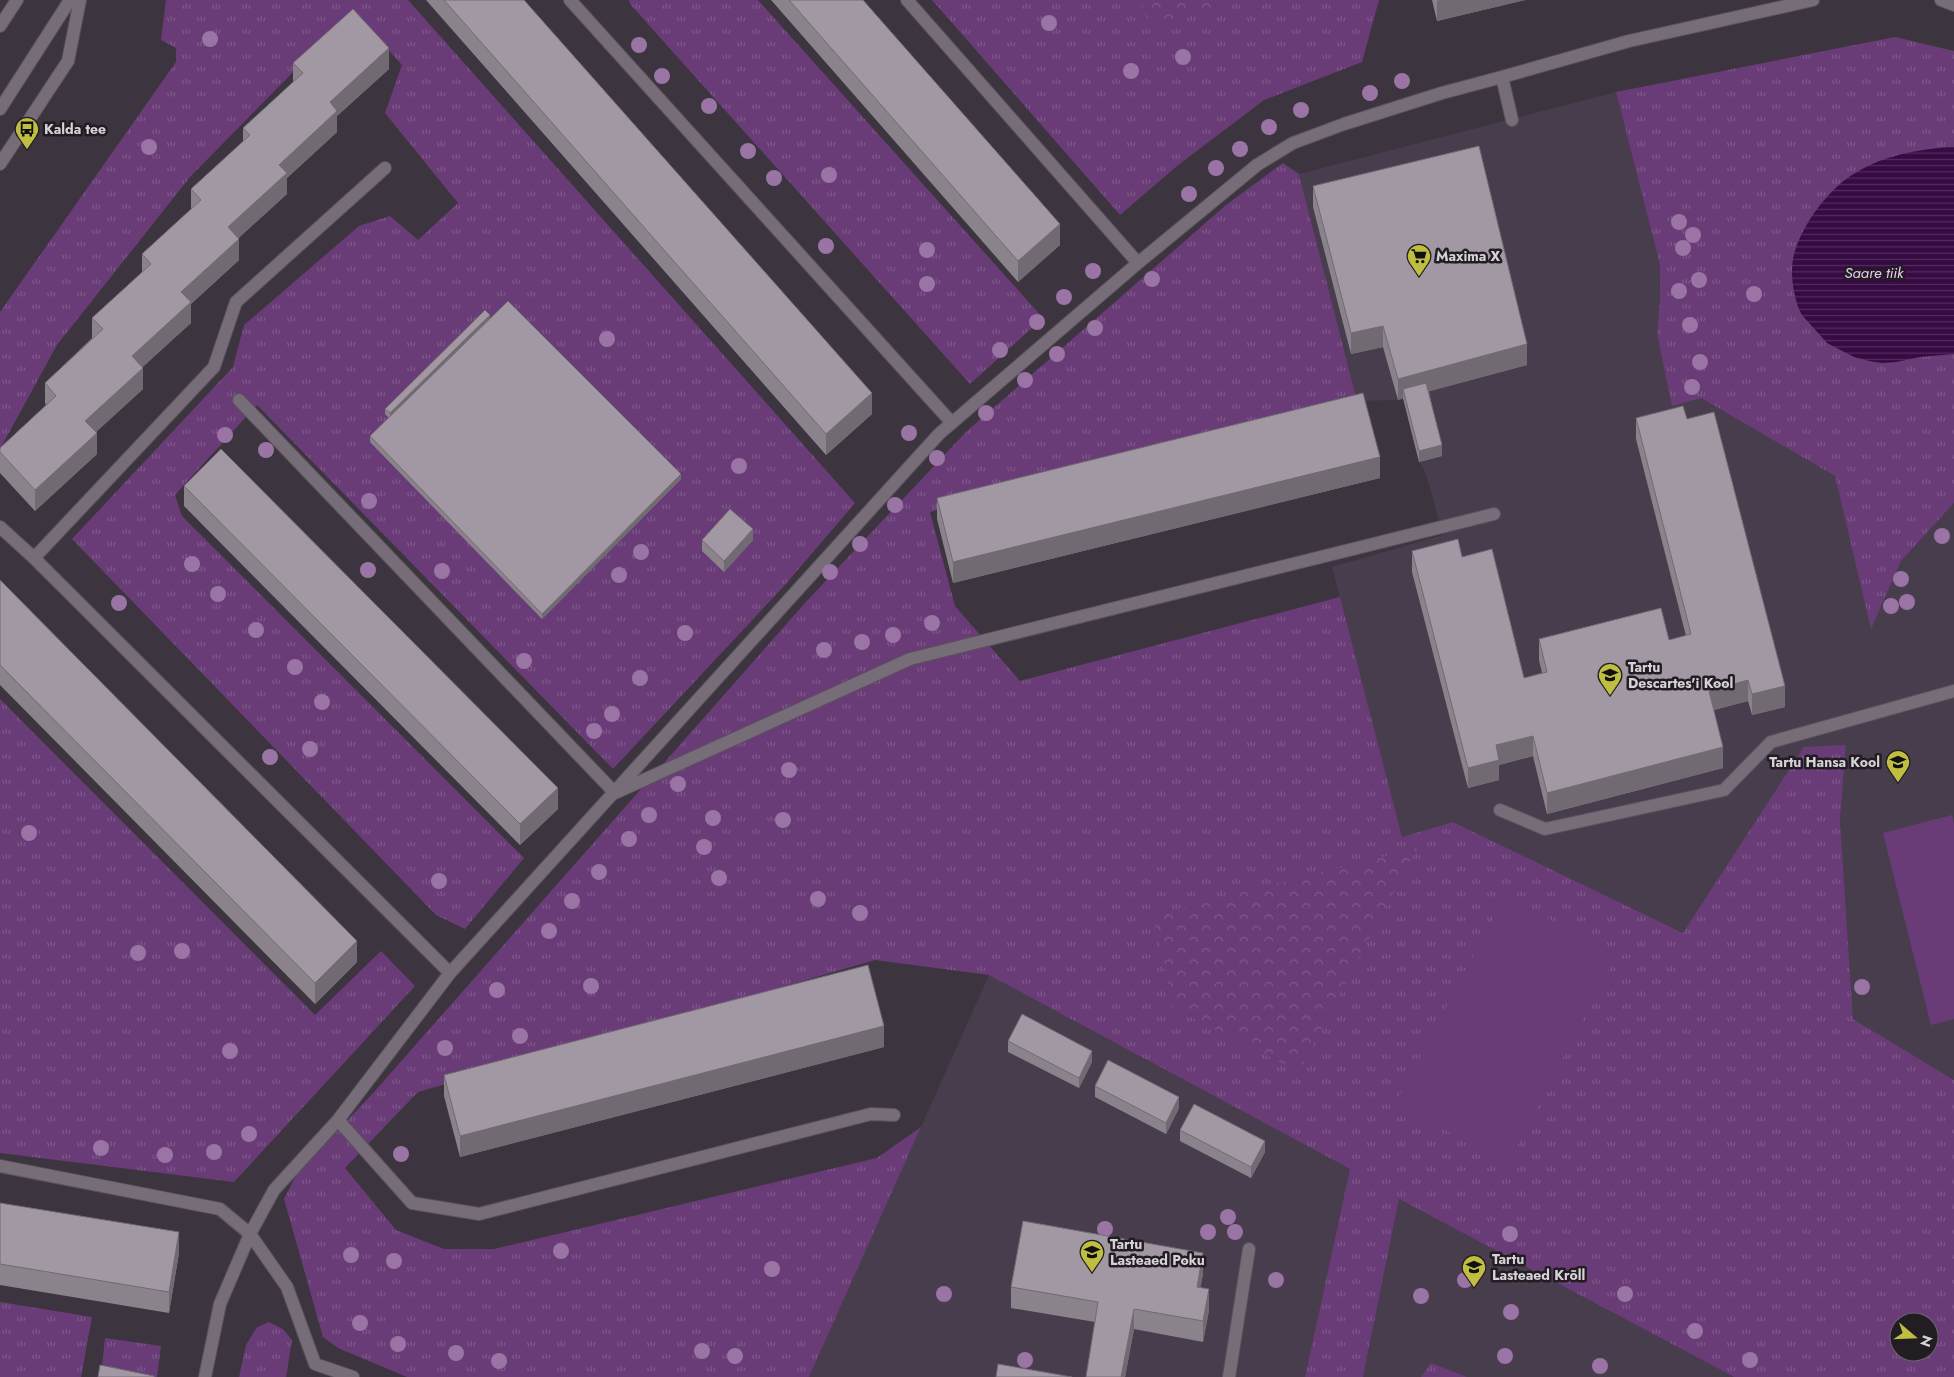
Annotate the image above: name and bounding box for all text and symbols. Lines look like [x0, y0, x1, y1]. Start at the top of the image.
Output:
bus stop icon: Kalda tee [14, 116, 40, 150]
place label: Kalda tee [44, 119, 106, 139]
supermarket icon: Maxima X [1406, 243, 1432, 277]
place label: Maxima X [1436, 246, 1501, 266]
water label: Saare tiik [1845, 262, 1904, 284]
place label: Tartu Descartes'i Kool [1628, 657, 1733, 693]
school or university icon: Tartu Descartes'i Kool [1597, 662, 1623, 696]
school or university icon: Tartu Hansa Kool [1885, 749, 1911, 783]
place label: Tartu Hansa Kool [1769, 752, 1880, 772]
place label: Tartu Lasteaed Poku [1110, 1234, 1205, 1270]
school or university icon: Tartu Lasteaed Poku [1079, 1239, 1105, 1273]
place label: Tartu Lasteaed Krõll [1492, 1249, 1585, 1285]
school or university icon: Tartu Lasteaed Krõll [1461, 1254, 1487, 1288]
north arrow [1889, 1312, 1939, 1362]
text: N [1915, 1333, 1938, 1350]

